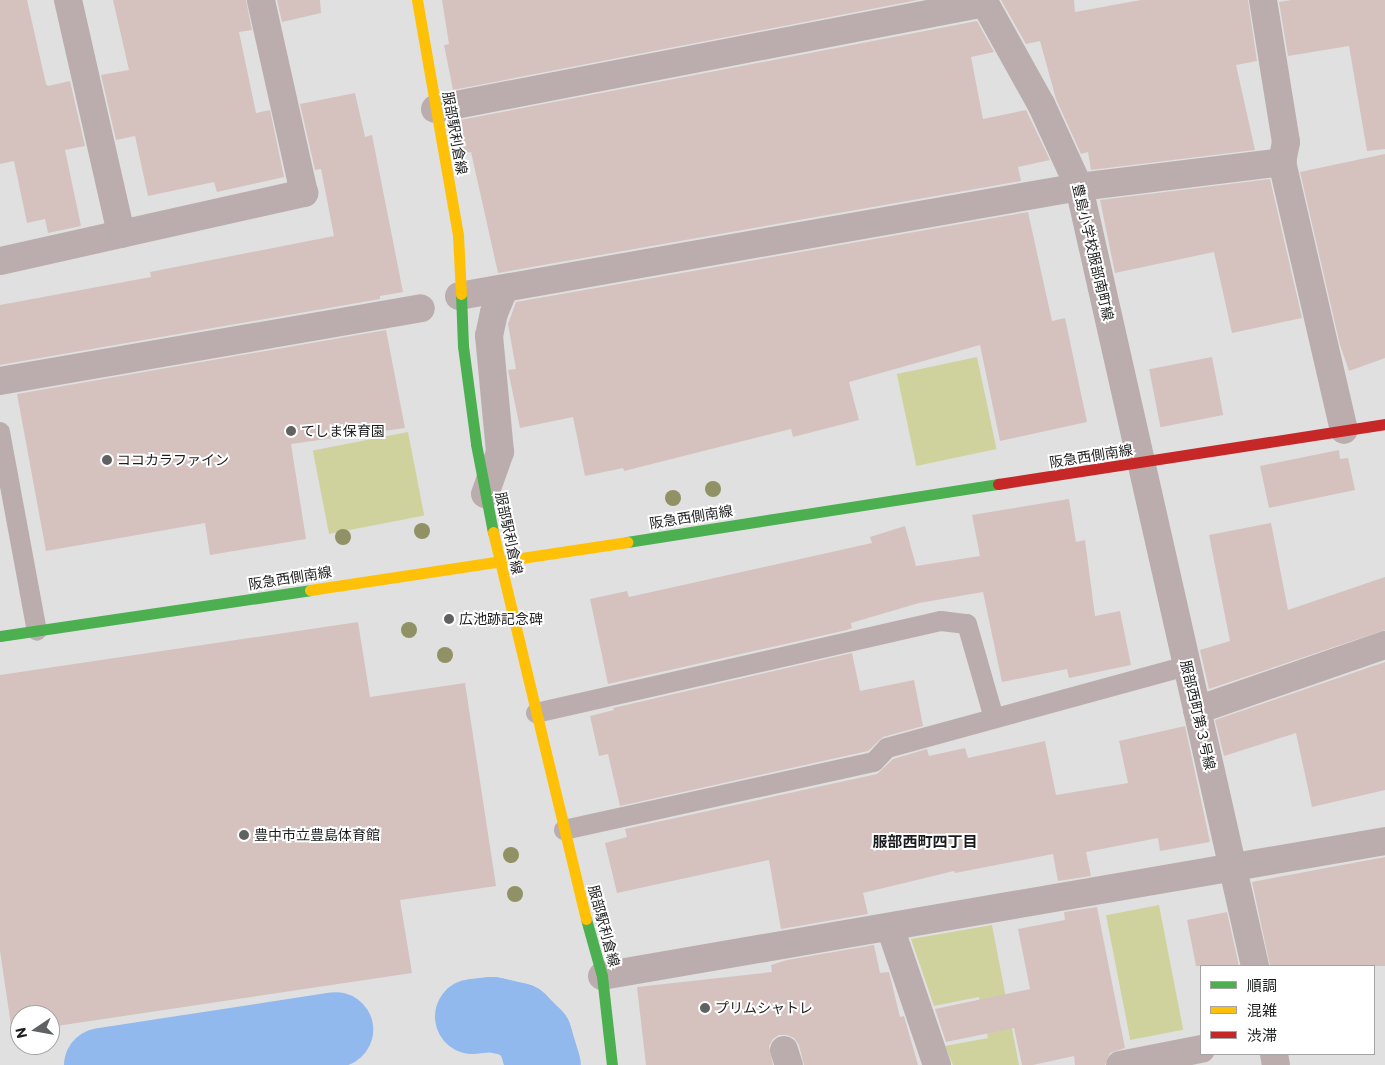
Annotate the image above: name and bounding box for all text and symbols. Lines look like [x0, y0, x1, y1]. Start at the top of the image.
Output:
street label: 服部駅利倉線 [439, 90, 471, 176]
street label: 豊島小学校服部南町線 [1069, 182, 1117, 322]
place label: てしま保育園 [301, 423, 385, 439]
marker: てしま保育園 [285, 425, 297, 437]
street label: 阪急西側南線 [1048, 441, 1134, 471]
place label: ココカラファイン [117, 452, 229, 468]
marker: ココカラファイン [101, 454, 113, 466]
street label: 服部駅利倉線 [492, 490, 526, 576]
street label: 阪急西側南線 [648, 502, 734, 532]
street label: 阪急西側南線 [247, 563, 333, 593]
place label: 広池跡記念碑 [459, 611, 543, 627]
marker: 広池跡記念碑 [443, 613, 455, 625]
street label: 服部西町第３号線 [1177, 659, 1219, 771]
place label: 豊中市立豊島体育館 [254, 827, 380, 843]
marker: 豊中市立豊島体育館 [238, 829, 250, 841]
district label: 服部西町四丁目 [873, 833, 977, 851]
street label: 服部駅利倉線 [585, 883, 623, 969]
legend [1200, 965, 1375, 1055]
text: 順調 [1247, 976, 1277, 994]
place label: プリムシャトレ [715, 1000, 813, 1016]
text: 混雑 [1247, 1001, 1277, 1019]
marker: プリムシャトレ [699, 1002, 711, 1014]
north arrow [10, 1005, 60, 1055]
text: N [11, 1026, 30, 1040]
text: 渋滞 [1247, 1026, 1277, 1044]

